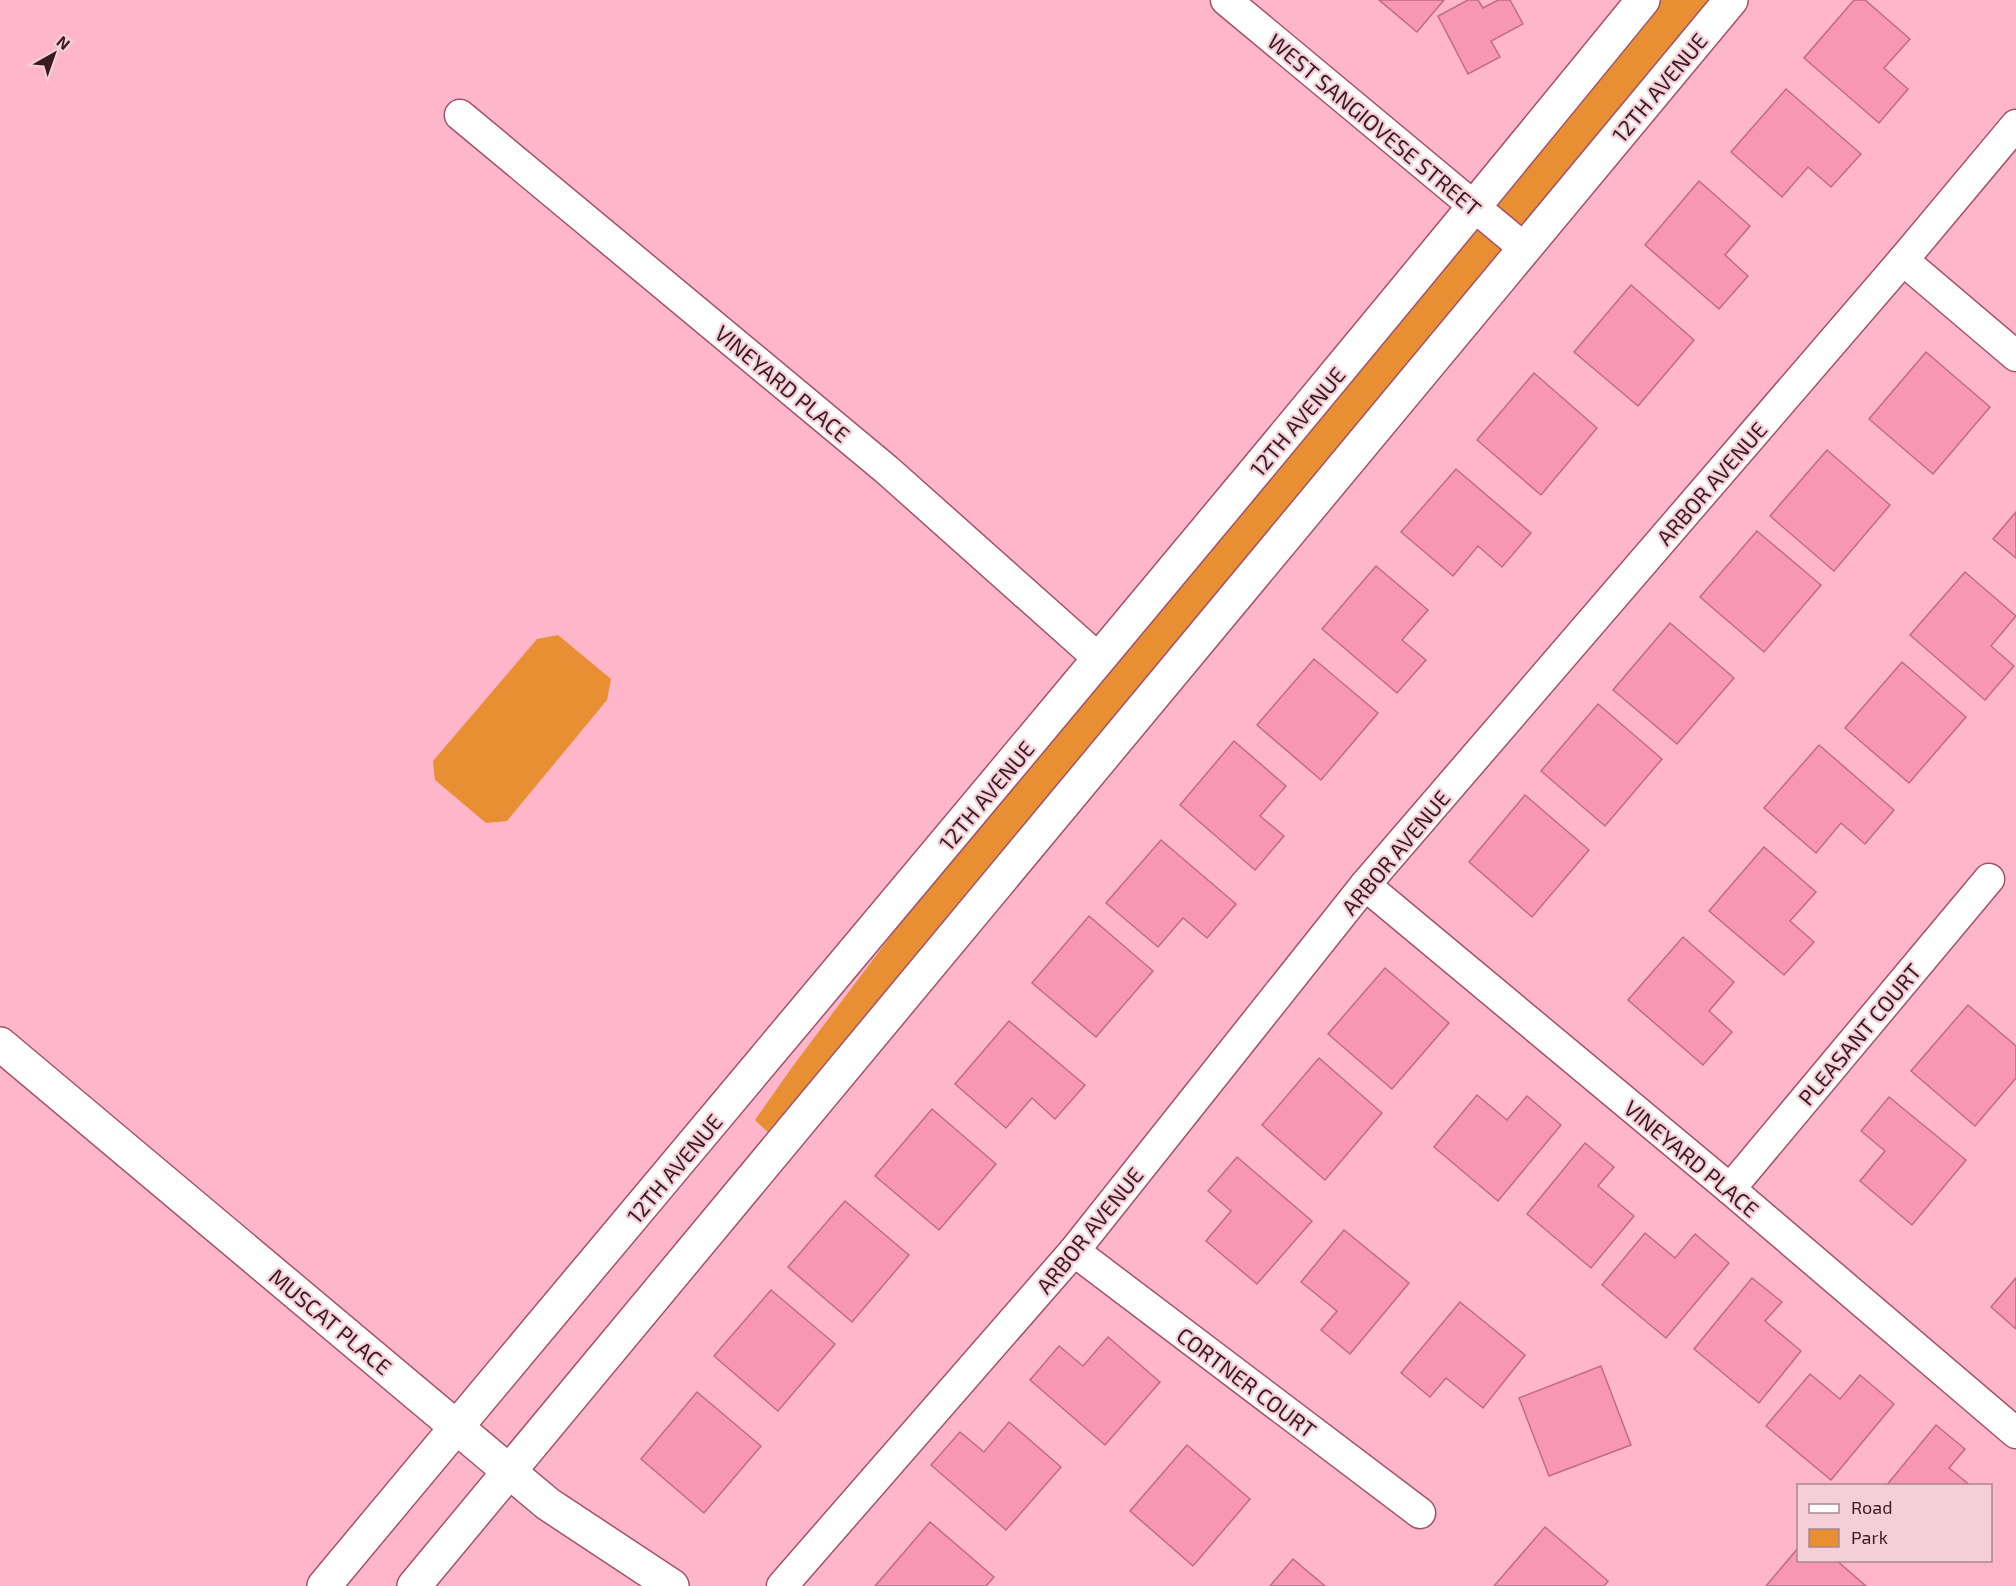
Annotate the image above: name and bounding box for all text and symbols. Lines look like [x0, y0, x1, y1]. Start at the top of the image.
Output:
north arrow [24, 24, 84, 84]
street label: WEST SANGIOVESE STREET [1263, 27, 1487, 221]
street label: 12TH AVENUE [1606, 27, 1712, 147]
text: N [53, 31, 74, 53]
street label: VINEYARD PLACE [710, 319, 856, 447]
street label: 12TH AVENUE [1244, 361, 1350, 481]
street label: ARBOR AVENUE [1650, 416, 1772, 550]
street label: 12TH AVENUE [933, 735, 1039, 855]
street label: ARBOR AVENUE [1335, 784, 1455, 920]
street label: PLEASANT COURT [1792, 958, 1926, 1110]
street label: VINEYARD PLACE [1619, 1094, 1765, 1222]
street label: 12TH AVENUE [621, 1108, 727, 1228]
street label: ARBOR AVENUE [1030, 1162, 1148, 1298]
street label: MUSCAT PLACE [265, 1262, 397, 1380]
street label: CORTNER COURT [1172, 1321, 1322, 1443]
legend [1797, 1484, 1992, 1562]
text: Road [1851, 1496, 1892, 1518]
text: Park [1851, 1526, 1888, 1548]

